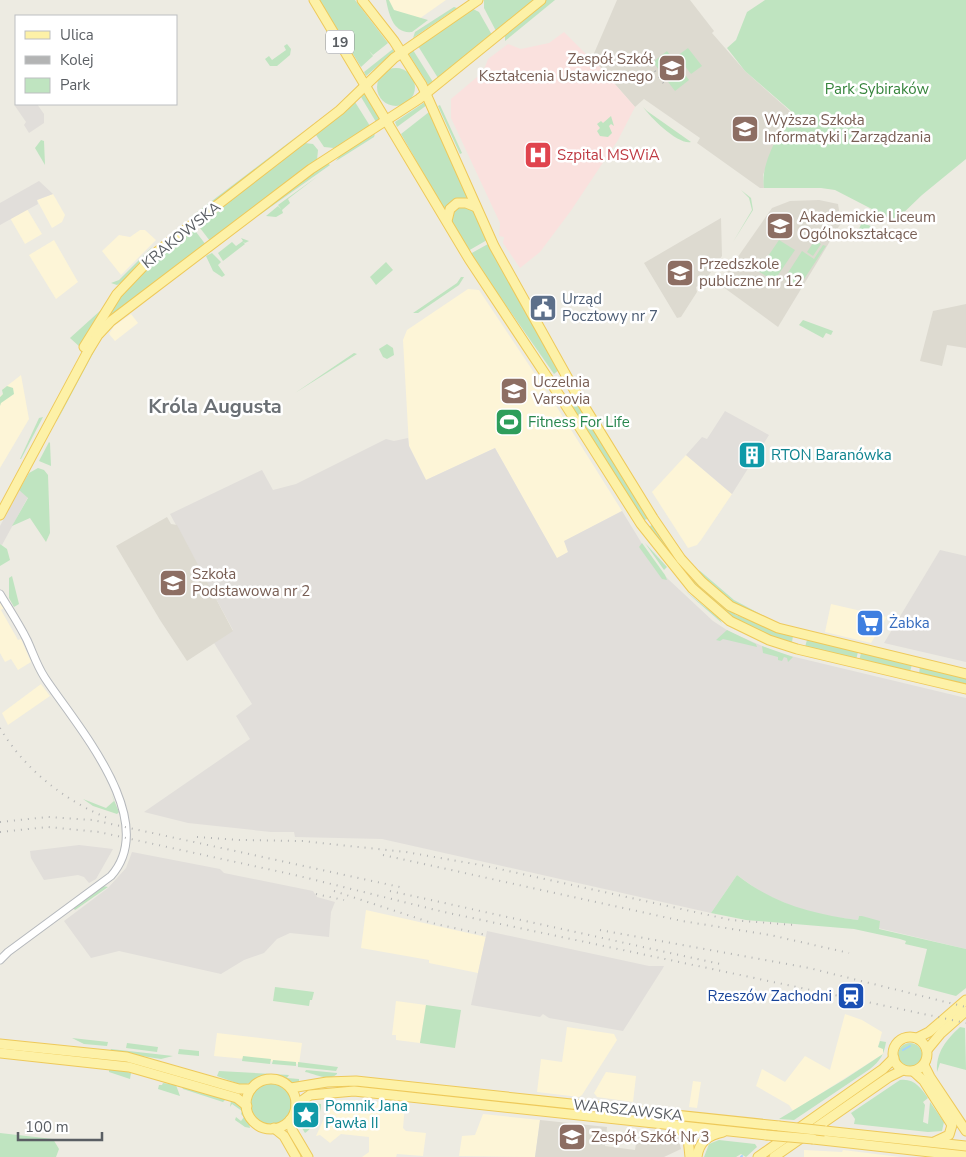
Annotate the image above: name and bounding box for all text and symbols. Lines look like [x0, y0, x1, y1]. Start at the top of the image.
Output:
legend [15, 15, 178, 105]
text: Ulica [60, 25, 94, 45]
road number: 19 [326, 31, 354, 54]
place label: Zespół Szkół Kształcenia Ustawicznego [479, 49, 654, 86]
text: Kolej [60, 50, 93, 70]
school or university icon: Zespół Szkół Kształcenia Ustawicznego [657, 53, 687, 83]
text: Park [60, 75, 90, 95]
park label: Park Sybiraków [825, 79, 930, 99]
place label: Wyższa Szkoła Informatyki i Zarządzania [764, 110, 931, 147]
school or university icon: Wyższa Szkoła Informatyki i Zarządzania [730, 114, 760, 144]
hospital icon: Szpital MSWiA [523, 140, 553, 170]
place label: Szpital MSWiA [557, 145, 660, 165]
street label: KRAKOWSKA [137, 197, 225, 273]
place label: Akademickie Liceum Ogólnokształcące [799, 207, 936, 244]
school or university icon: Akademickie Liceum Ogólnokształcące [765, 211, 795, 241]
place label: Przedszkole publiczne nr 12 [699, 254, 803, 291]
school or university icon: Przedszkole publiczne nr 12 [665, 258, 695, 288]
place label: Urząd Pocztowy nr 7 [562, 289, 658, 326]
public building icon: Urząd Pocztowy nr 7 [528, 293, 558, 323]
place label: Uczelnia Varsovia [532, 372, 590, 409]
school or university icon: Uczelnia Varsovia [499, 376, 529, 406]
district label: Króla Augusta [148, 393, 282, 420]
sports icon: Fitness For Life [494, 407, 524, 437]
place label: Fitness For Life [528, 412, 630, 432]
building icon: RTON Baranówka [737, 440, 767, 470]
place label: RTON Baranówka [771, 445, 892, 465]
place label: Szkoła Podstawowa nr 2 [192, 564, 310, 601]
school or university icon: Szkoła Podstawowa nr 2 [158, 568, 188, 598]
supermarket icon: Żabka [855, 608, 885, 638]
place label: Żabka [889, 613, 930, 633]
station icon: Rzeszów Zachodni [836, 981, 866, 1011]
place label: Rzeszów Zachodni [707, 986, 832, 1006]
street label: WARSZAWSKA [572, 1094, 684, 1126]
place label: Pomnik Jana Pawła II [325, 1096, 408, 1133]
place icon: Pomnik Jana Pawła II [291, 1100, 321, 1130]
scale bar [18, 1110, 101, 1142]
text: 100 m [25, 1117, 69, 1137]
school or university icon: Zespół Szkół Nr 3 [557, 1122, 587, 1152]
place label: Zespół Szkół Nr 3 [591, 1127, 710, 1147]

